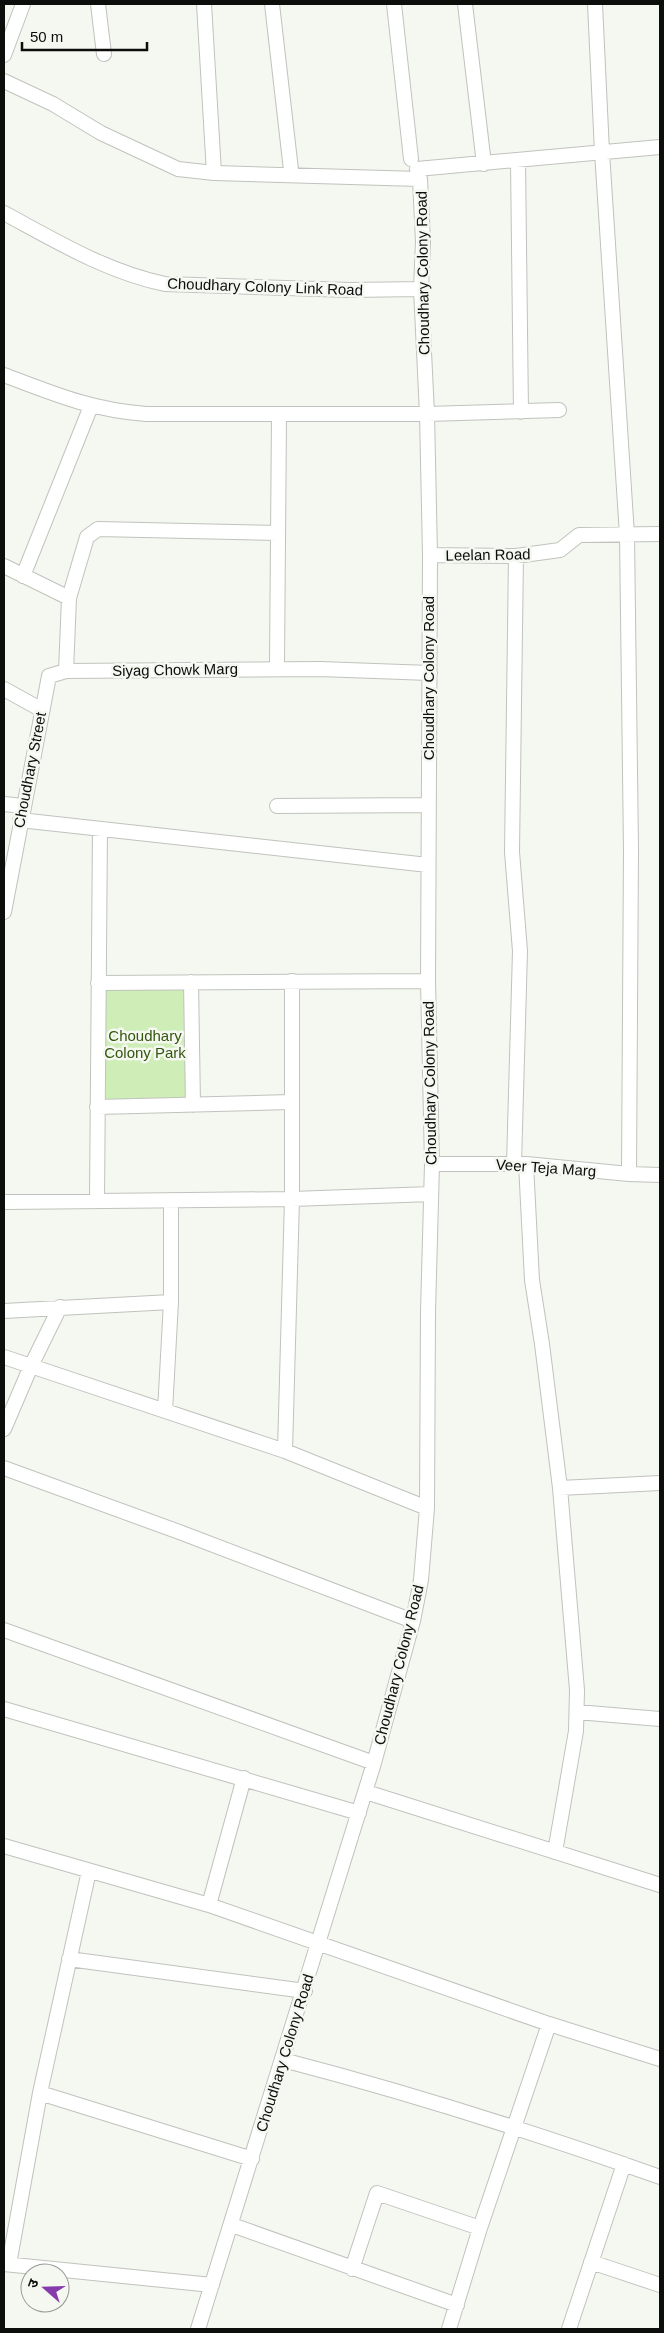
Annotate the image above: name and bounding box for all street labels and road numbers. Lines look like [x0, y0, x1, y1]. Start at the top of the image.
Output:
street label: Choudhary Colony Road [413, 191, 432, 355]
street label: Choudhary Colony Link Road [167, 275, 363, 298]
street label: Leelan Road [445, 545, 531, 564]
street label: Choudhary Colony Road [420, 596, 437, 760]
street label: Siyag Chowk Marg [112, 660, 238, 679]
street label: Choudhary Street [10, 710, 49, 829]
street label: Choudhary Colony Road [420, 1001, 439, 1165]
street label: Veer Teja Marg [495, 1156, 597, 1179]
street label: Choudhary Colony Road [370, 1583, 427, 1747]
street label: Choudhary Colony Road [252, 1972, 317, 2134]

